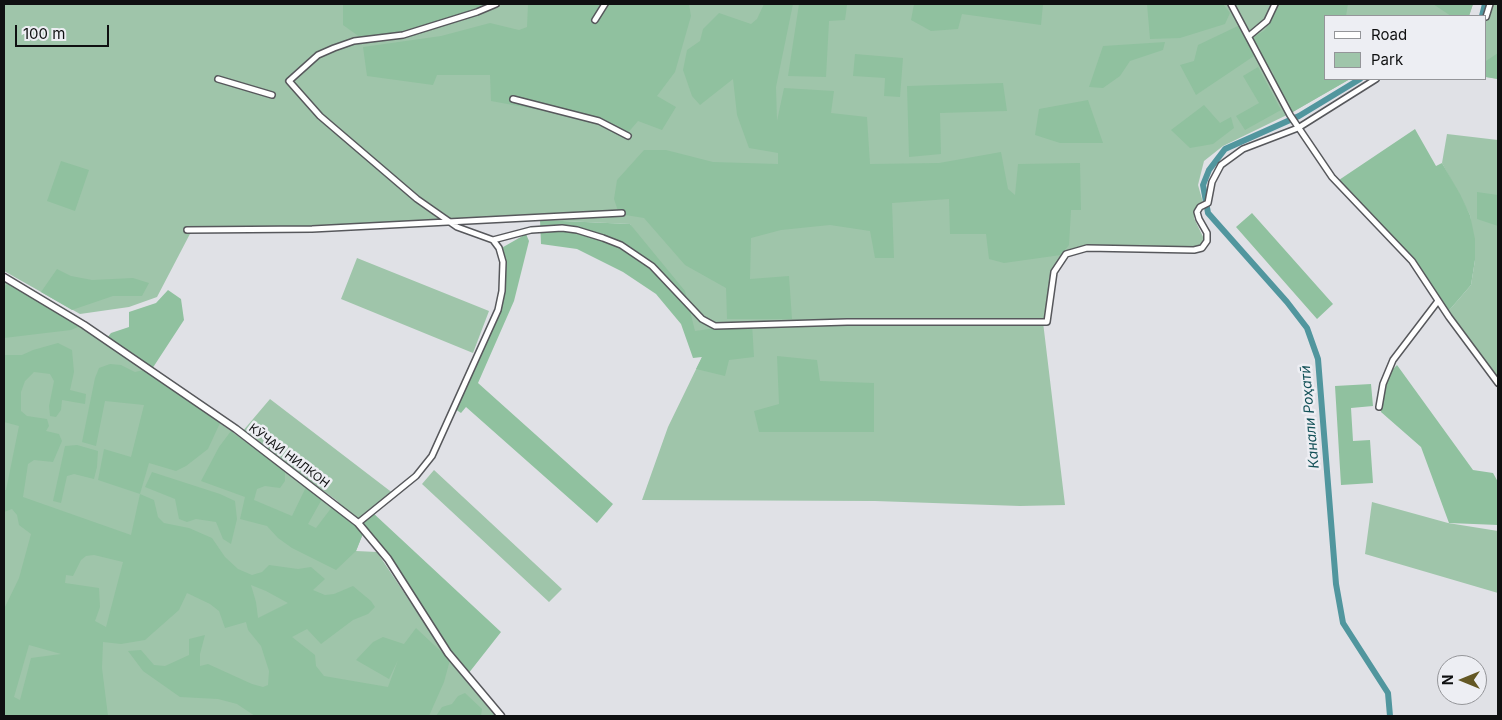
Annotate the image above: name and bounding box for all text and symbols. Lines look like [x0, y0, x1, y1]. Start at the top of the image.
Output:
scale bar [18, 15, 111, 47]
legend [1324, 15, 1487, 80]
text: 100 m [23, 24, 65, 43]
text: Road [1371, 25, 1407, 44]
text: Park [1371, 50, 1403, 69]
water label: Канали Роҳатӣ [1297, 365, 1323, 469]
street label: КӮЧАИ НИЛКОН [246, 421, 332, 491]
north arrow [1437, 655, 1487, 705]
text: N [1439, 675, 1456, 685]

